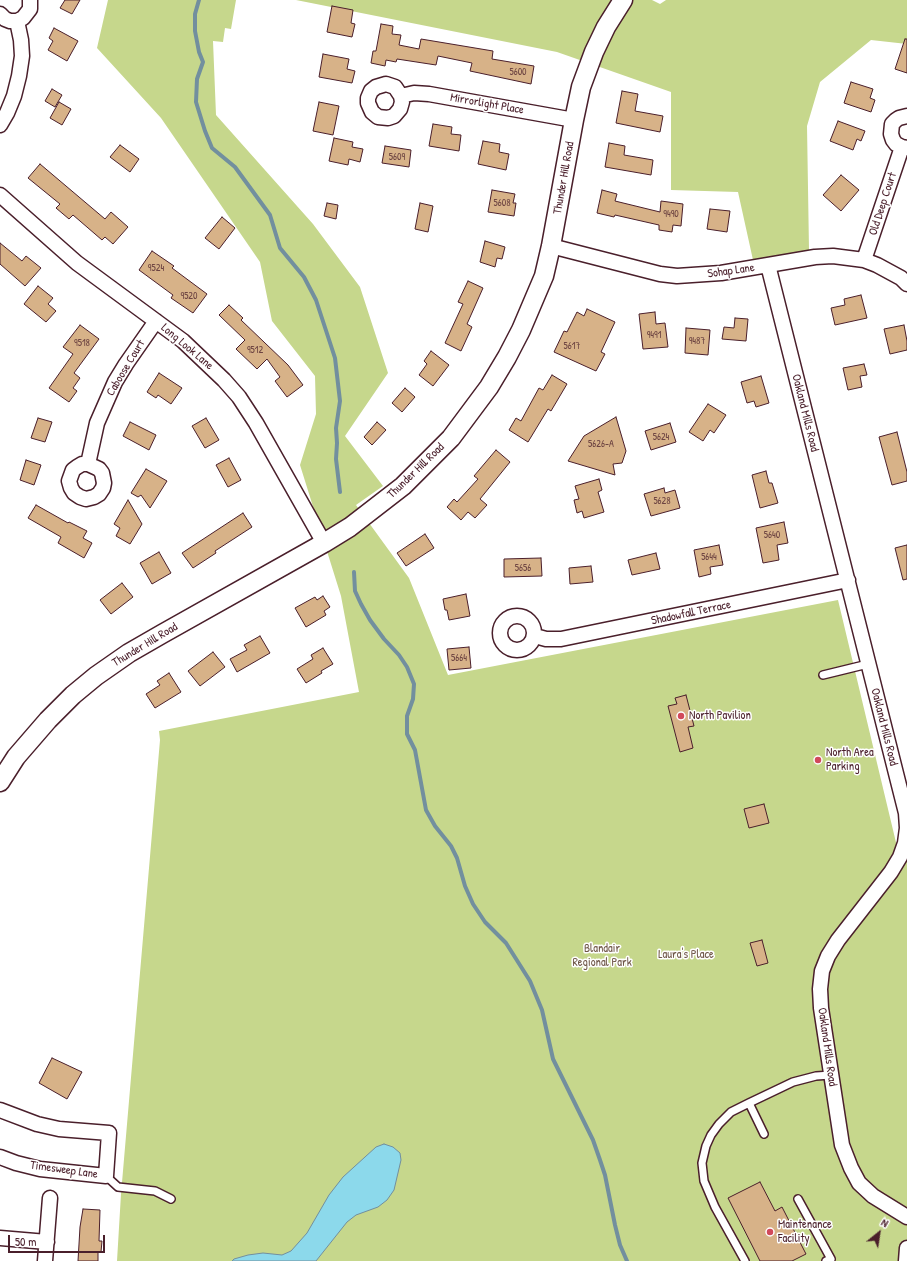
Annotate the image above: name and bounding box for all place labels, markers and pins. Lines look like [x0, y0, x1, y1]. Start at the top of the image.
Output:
place label: North Pavilion [689, 709, 751, 723]
marker: North Pavilion [676, 711, 686, 721]
place label: North Area Parking [826, 746, 874, 774]
marker: North Area Parking [813, 755, 823, 765]
place label: Maintenance Facility [778, 1218, 832, 1246]
marker: Maintenance Facility [765, 1227, 775, 1237]

